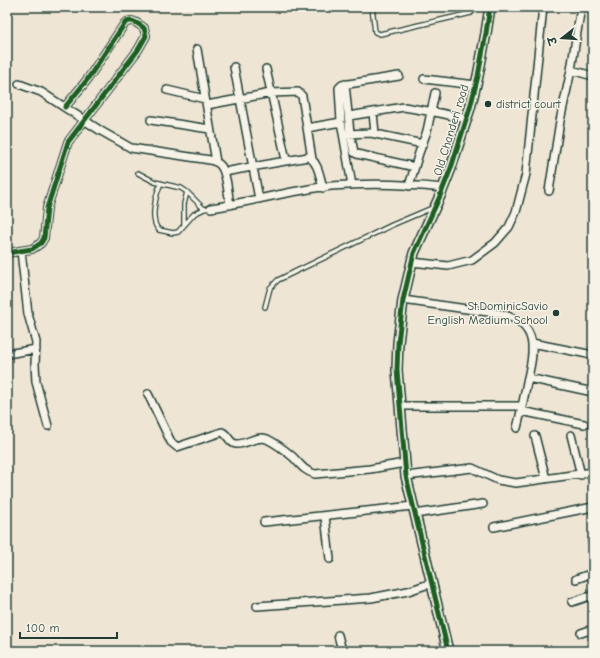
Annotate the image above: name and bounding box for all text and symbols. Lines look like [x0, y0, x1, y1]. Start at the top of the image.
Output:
north arrow [542, 18, 582, 58]
text: उ [545, 34, 560, 47]
street label: Old Chanderi road [430, 83, 472, 177]
place label: district court [496, 97, 561, 111]
marker: district court [483, 99, 493, 109]
place label: St.DominicSavio English Medium School [428, 299, 548, 327]
marker: St.DominicSavio English Medium School [551, 308, 561, 318]
scale bar [20, 614, 117, 640]
text: 100 m [26, 621, 59, 635]

